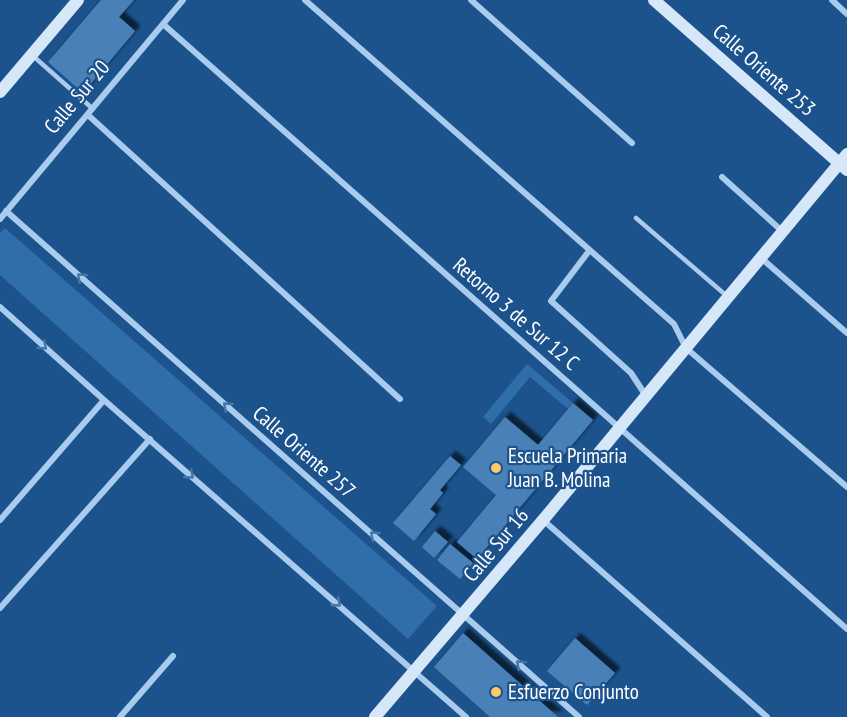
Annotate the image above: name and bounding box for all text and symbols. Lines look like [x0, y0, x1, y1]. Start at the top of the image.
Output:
street label: Calle Oriente 253 [707, 18, 821, 122]
street label: Calle Sur 20 [38, 54, 115, 139]
street label: Retorno 3 de Sur 12 C [448, 251, 585, 376]
one-way arrow [78, 273, 88, 284]
one-way arrow [37, 339, 47, 350]
street label: Calle Oriente 257 [247, 400, 361, 504]
one-way arrow [223, 402, 234, 413]
place label: Escuela Primaria Juan B. Molina [507, 442, 627, 493]
marker: Escuela Primaria Juan B. Molina [489, 461, 503, 475]
one-way arrow [183, 468, 194, 479]
street label: Calle Sur 16 [457, 502, 534, 587]
one-way arrow [370, 531, 380, 542]
one-way arrow [330, 596, 341, 607]
one-way arrow [516, 660, 527, 671]
place label: Esfuerzo Conjunto [508, 678, 639, 705]
marker: Esfuerzo Conjunto [489, 685, 503, 699]

